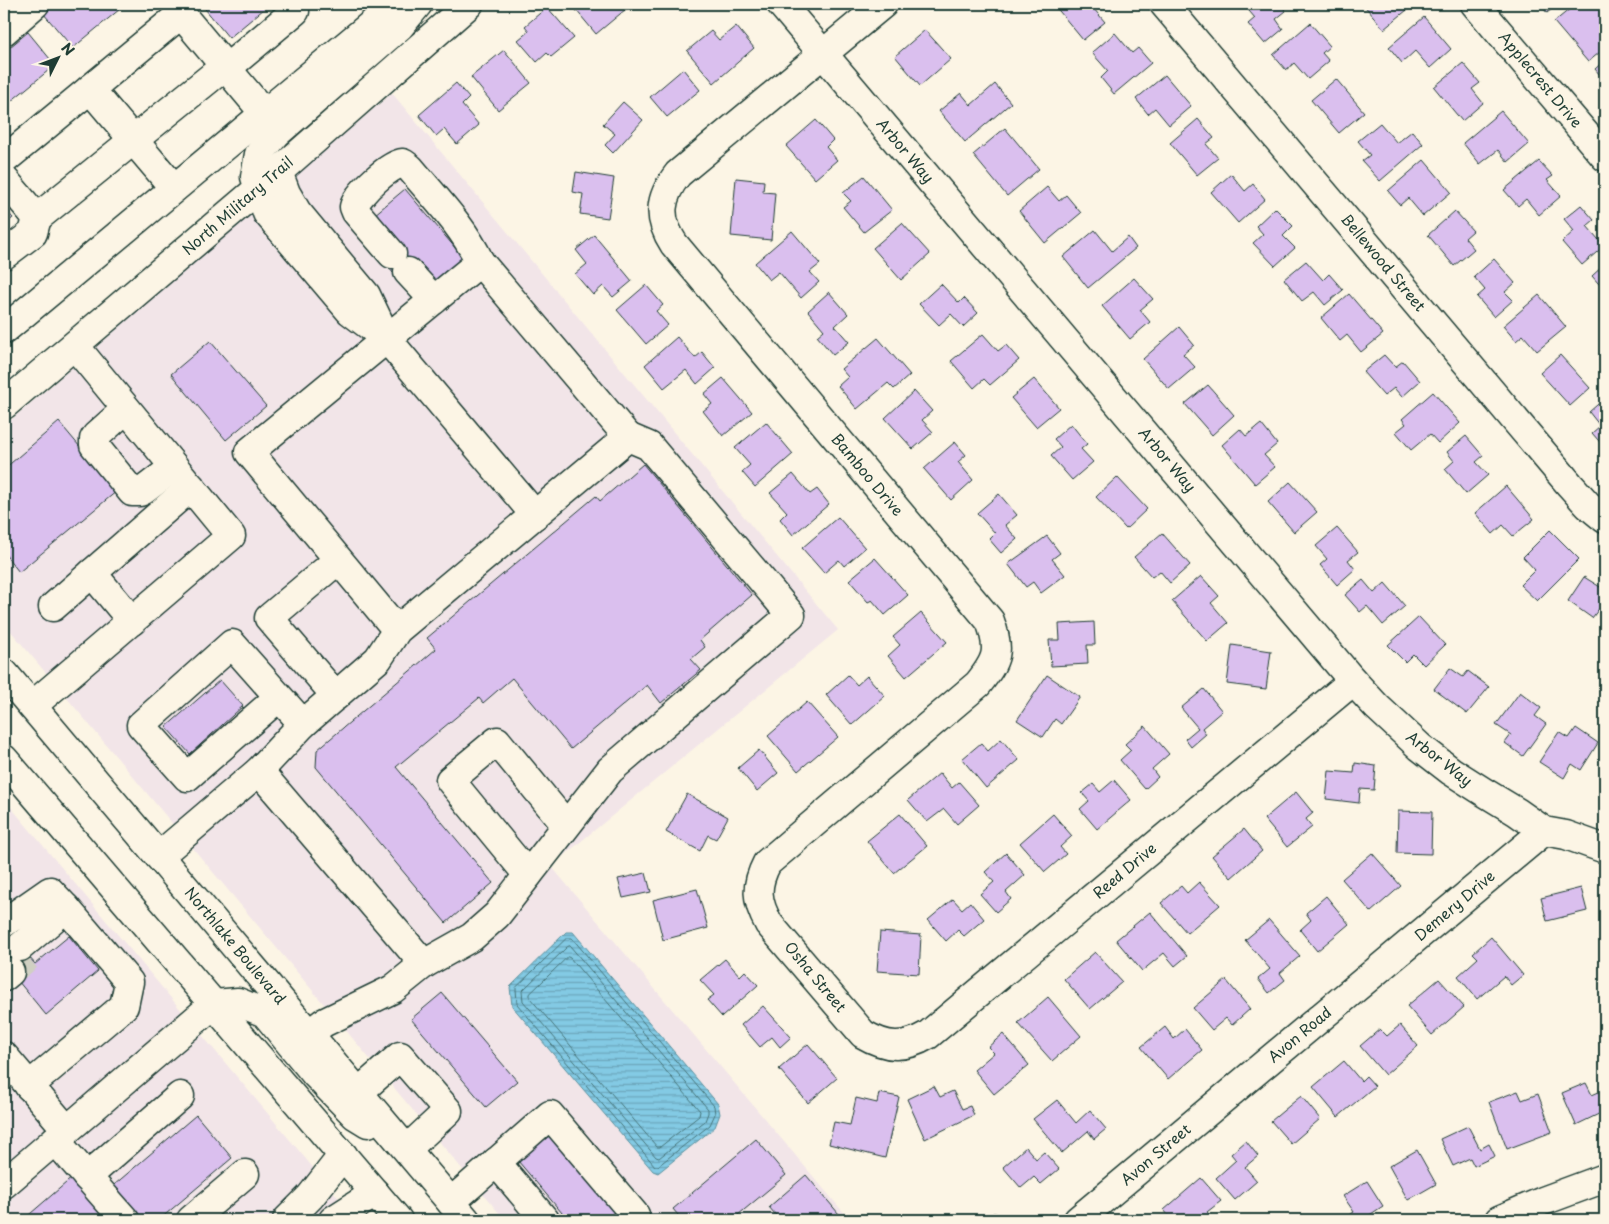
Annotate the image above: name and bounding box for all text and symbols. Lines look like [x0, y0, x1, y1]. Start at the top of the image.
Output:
street label: Applecrest Drive [1494, 26, 1588, 132]
north arrow [32, 32, 82, 82]
text: N [57, 38, 80, 60]
street label: Arbor Way [872, 112, 940, 188]
street label: North Military Trail [176, 150, 298, 260]
street label: Bellewood Street [1336, 208, 1432, 316]
street label: Arbor Way [1134, 421, 1202, 497]
street label: Bamboo Drive [827, 428, 910, 520]
street label: Arbor Way [1402, 725, 1478, 791]
street label: Reed Drive [1087, 836, 1161, 903]
street label: Demery Drive [1409, 864, 1499, 946]
street label: Northlake Boulevard [180, 881, 292, 1009]
street label: Osha Street [780, 936, 853, 1017]
street label: Avon Road [1262, 1000, 1336, 1067]
street label: Avon Street [1115, 1117, 1195, 1190]

